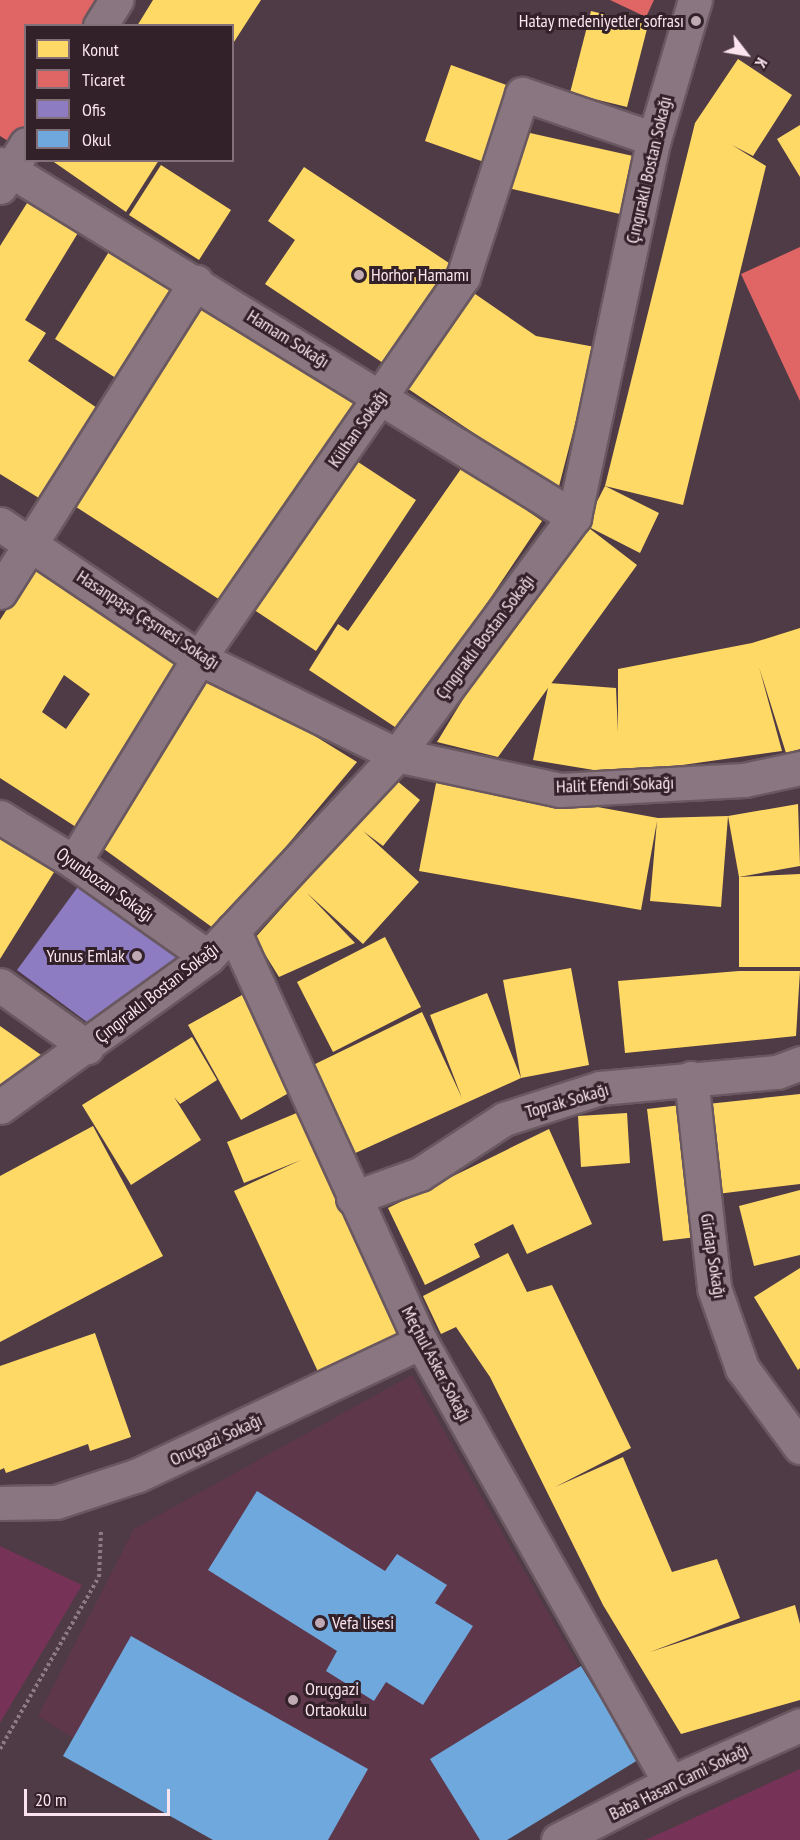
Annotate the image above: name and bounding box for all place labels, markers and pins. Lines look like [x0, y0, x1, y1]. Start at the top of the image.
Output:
place label: Hatay medeniyetler sofrası [518, 10, 684, 32]
marker: Hatay medeniyetler sofrası [689, 14, 703, 28]
place label: Horhor Hamamı [371, 264, 469, 286]
marker: Horhor Hamamı [352, 268, 366, 282]
place label: Yunus Emlak [47, 945, 125, 967]
marker: Yunus Emlak [130, 949, 144, 963]
place label: Vefa lisesi [332, 1612, 394, 1634]
marker: Vefa lisesi [313, 1616, 327, 1630]
place label: Oruçgazi Ortaokulu [305, 1679, 367, 1722]
marker: Oruçgazi Ortaokulu [286, 1693, 300, 1707]

